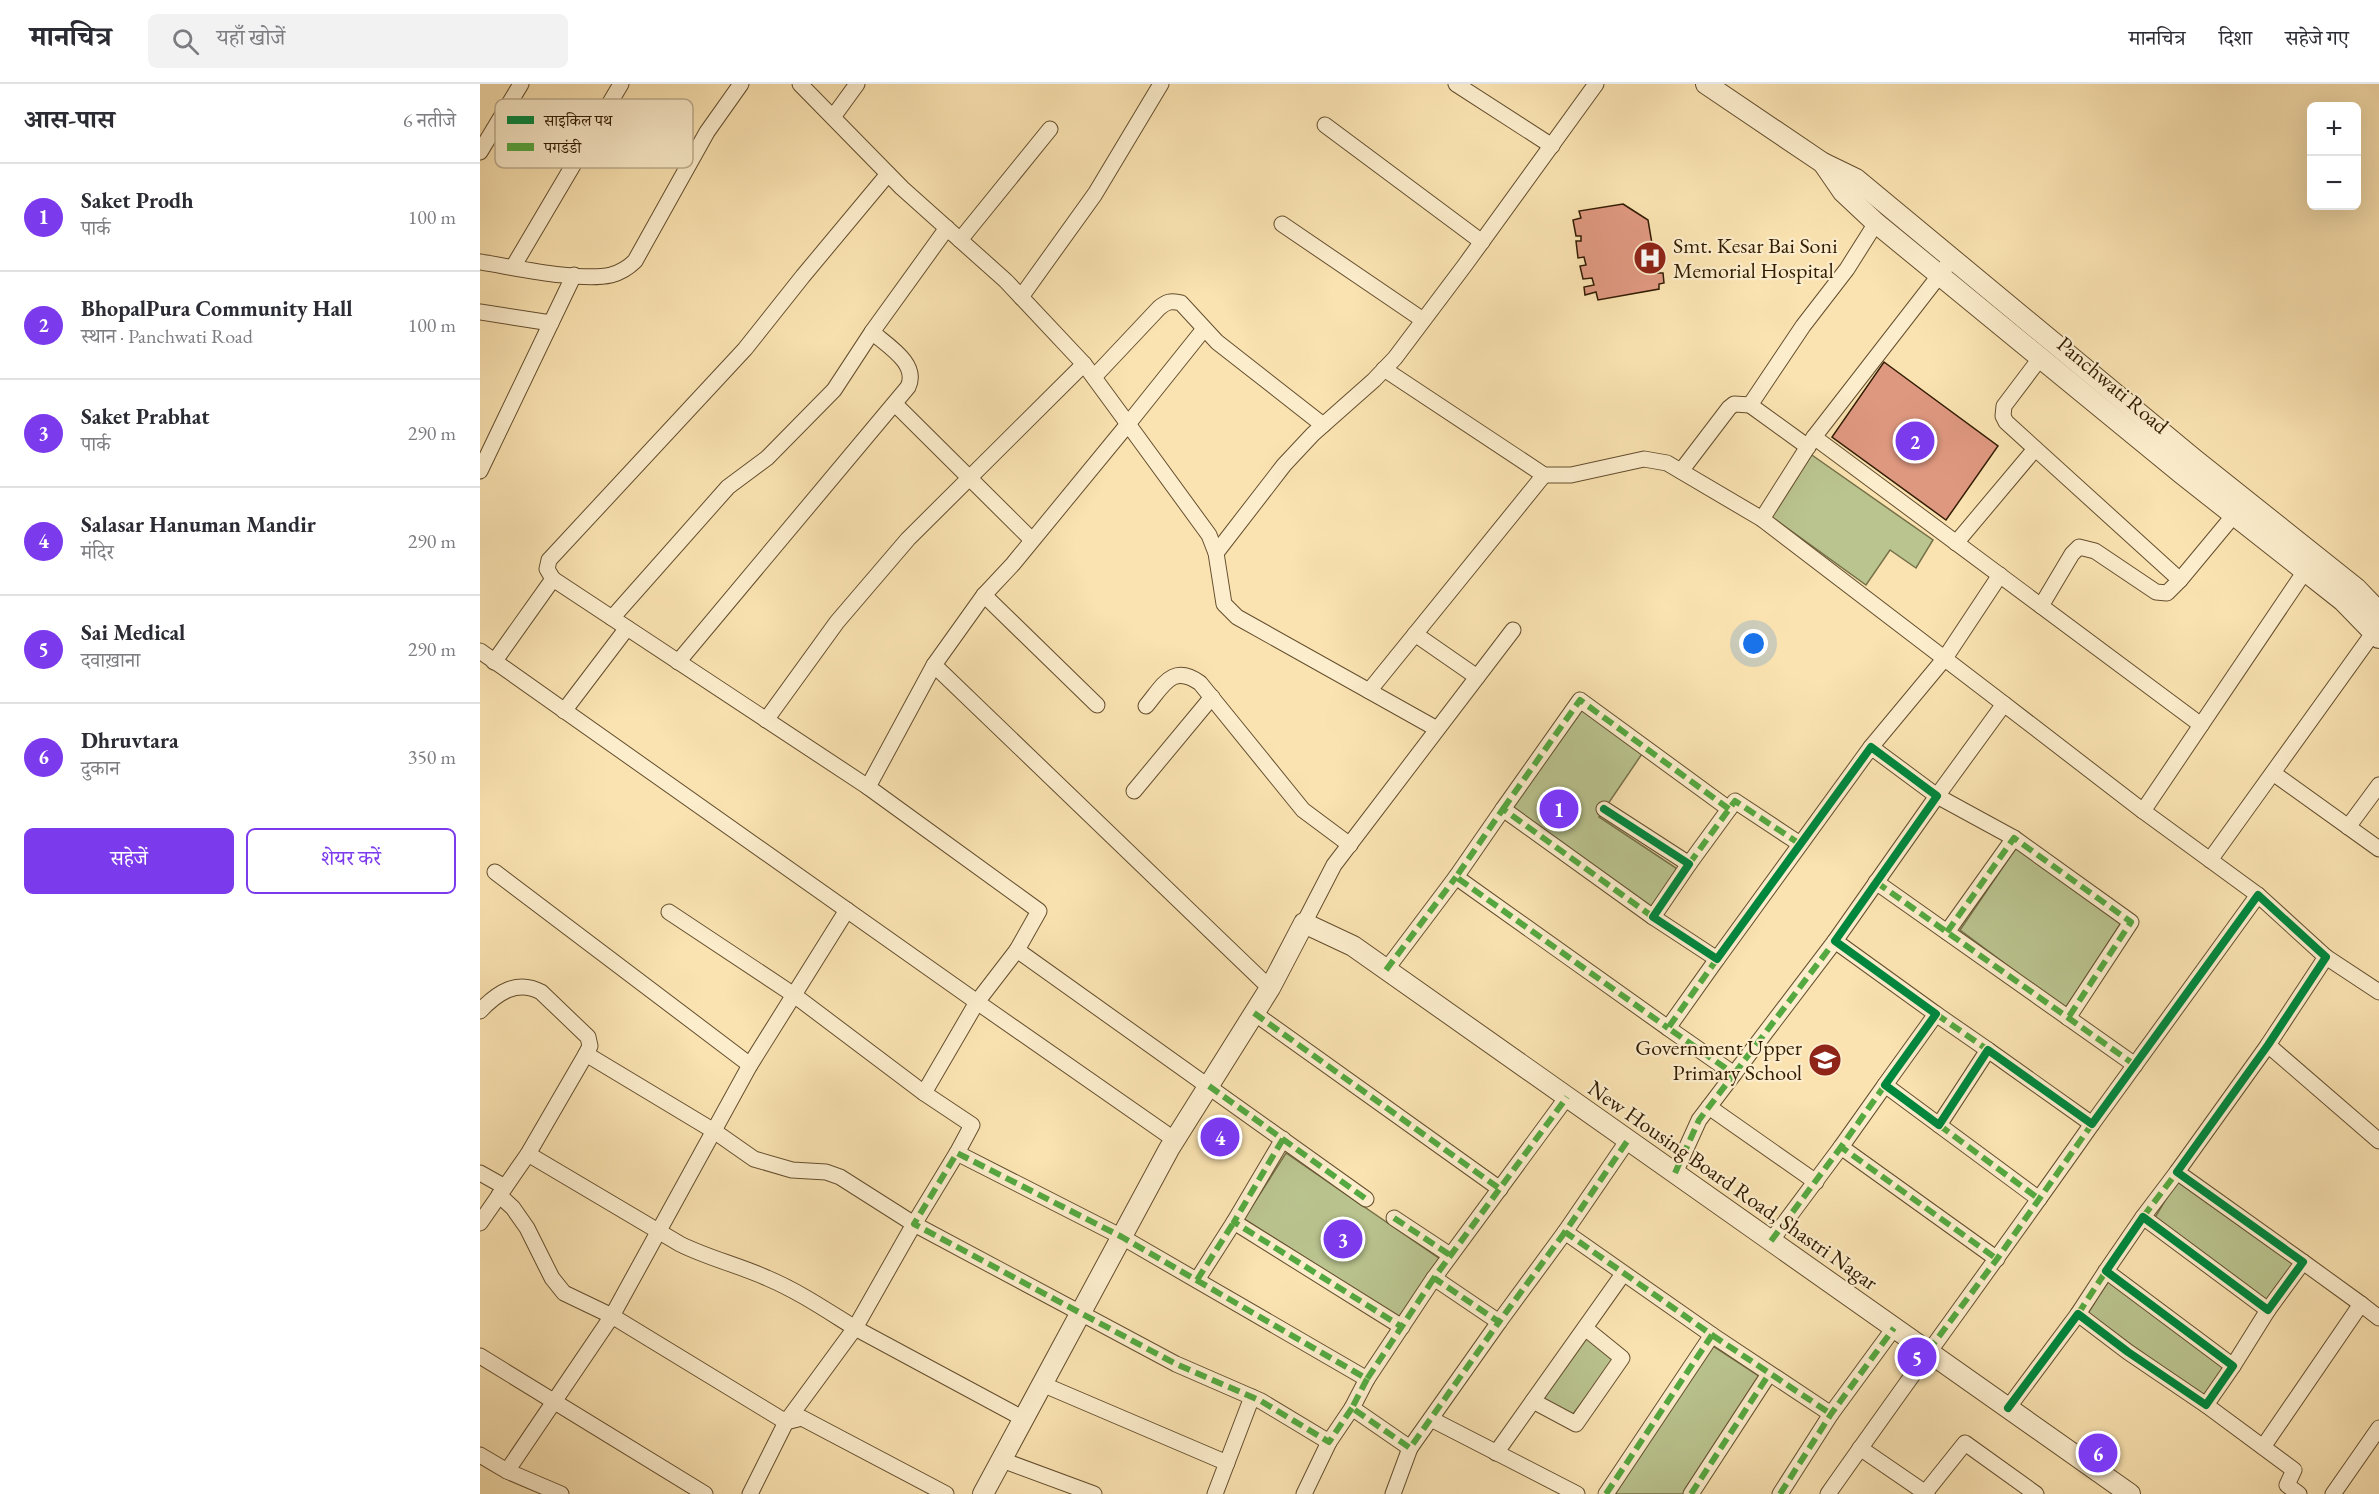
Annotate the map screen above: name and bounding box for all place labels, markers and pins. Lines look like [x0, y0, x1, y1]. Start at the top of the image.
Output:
place label: Smt. Kesar Bai Soni Memorial Hospital [1673, 231, 1838, 285]
hospital icon: Smt. Kesar Bai Soni Memorial Hospital [1632, 240, 1668, 276]
pin: 2 [1896, 418, 1934, 464]
pin: 1 [1540, 786, 1578, 832]
place label: Government Upper Primary School [1635, 1033, 1803, 1087]
school or university icon: Government Upper Primary School [1807, 1042, 1843, 1078]
pin: 4 [1200, 1114, 1240, 1160]
pin: 3 [1324, 1216, 1362, 1262]
pin: 5 [1898, 1334, 1936, 1380]
pin: 6 [2078, 1430, 2118, 1476]

